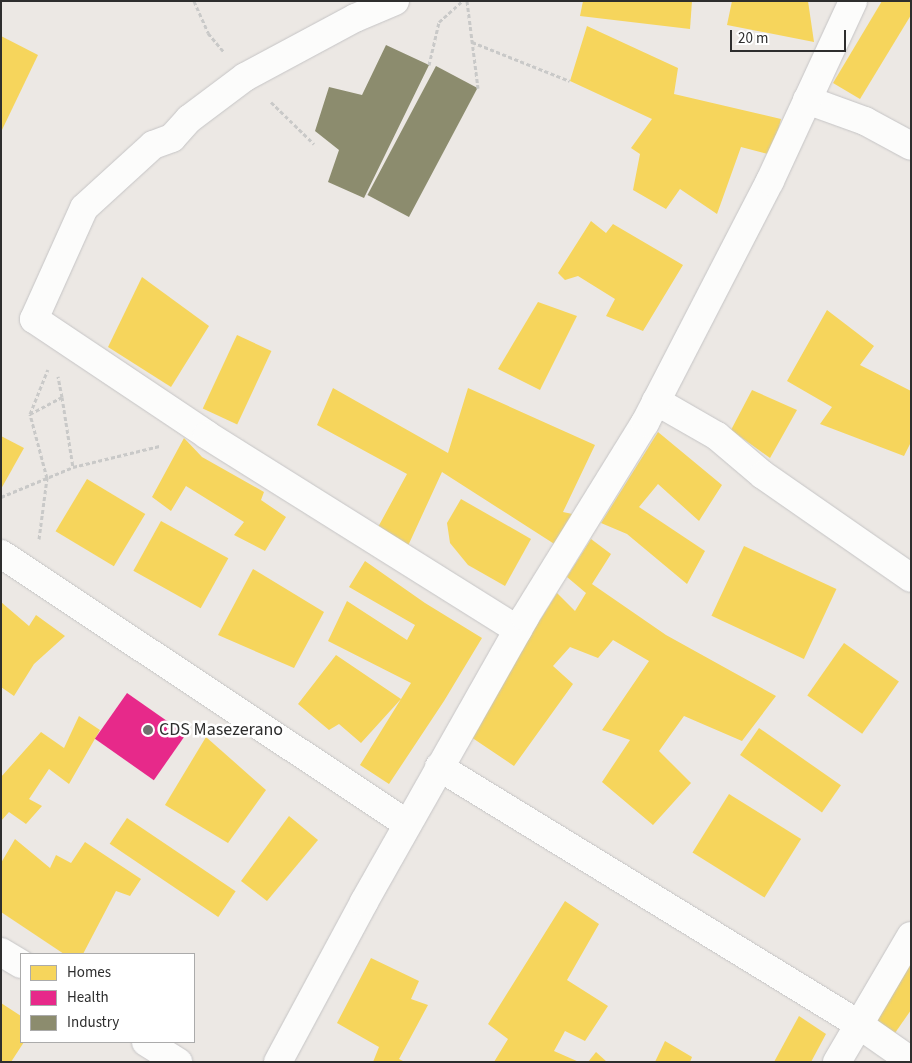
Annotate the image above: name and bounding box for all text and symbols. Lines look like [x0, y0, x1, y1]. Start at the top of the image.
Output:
scale bar [732, 20, 848, 52]
text: 20 m [738, 28, 768, 49]
place label: CDS Masezerano [159, 719, 283, 741]
marker: CDS Masezerano [141, 723, 155, 737]
legend [20, 953, 195, 1043]
text: Homes [67, 962, 111, 983]
text: Health [67, 987, 109, 1008]
text: Industry [67, 1012, 119, 1033]

